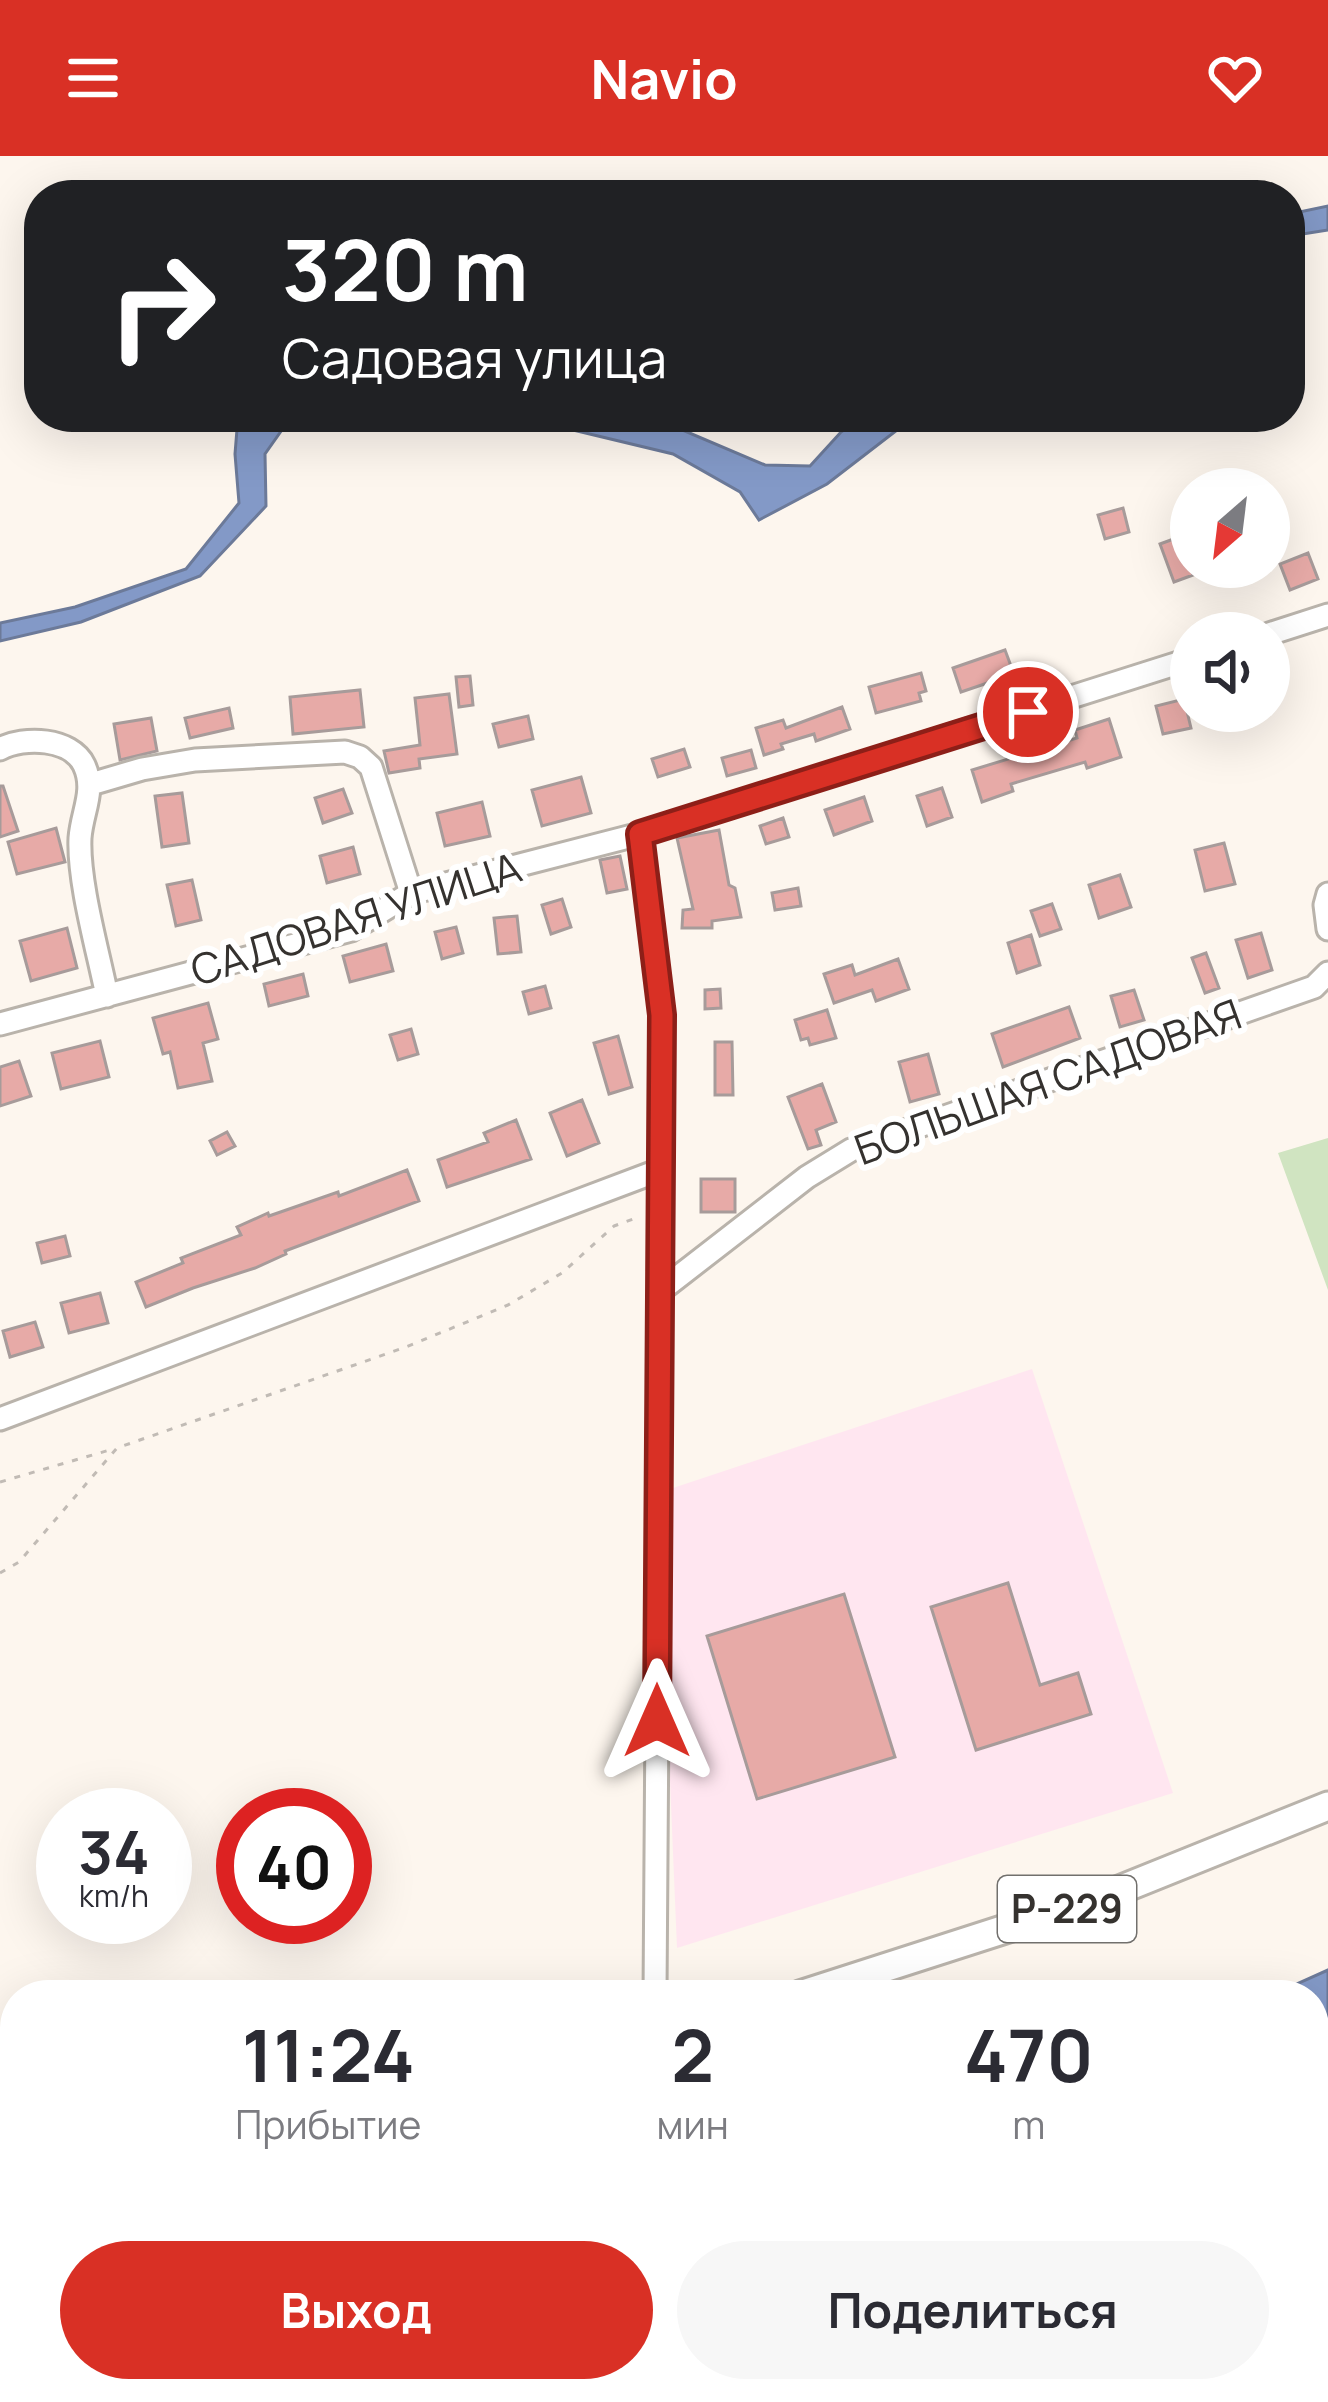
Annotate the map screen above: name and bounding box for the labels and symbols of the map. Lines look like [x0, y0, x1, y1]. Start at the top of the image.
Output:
north arrow [1170, 468, 1290, 588]
pin [977, 661, 1079, 763]
street label: САДОВАЯ УЛИЦА [183, 837, 528, 999]
street label: БОЛЬШАЯ САДОВАЯ [846, 984, 1249, 1178]
position arrow [594, 1658, 720, 1784]
speed limit sign: 40 [216, 1788, 372, 1944]
road number: Р-229 [998, 1876, 1136, 1942]

